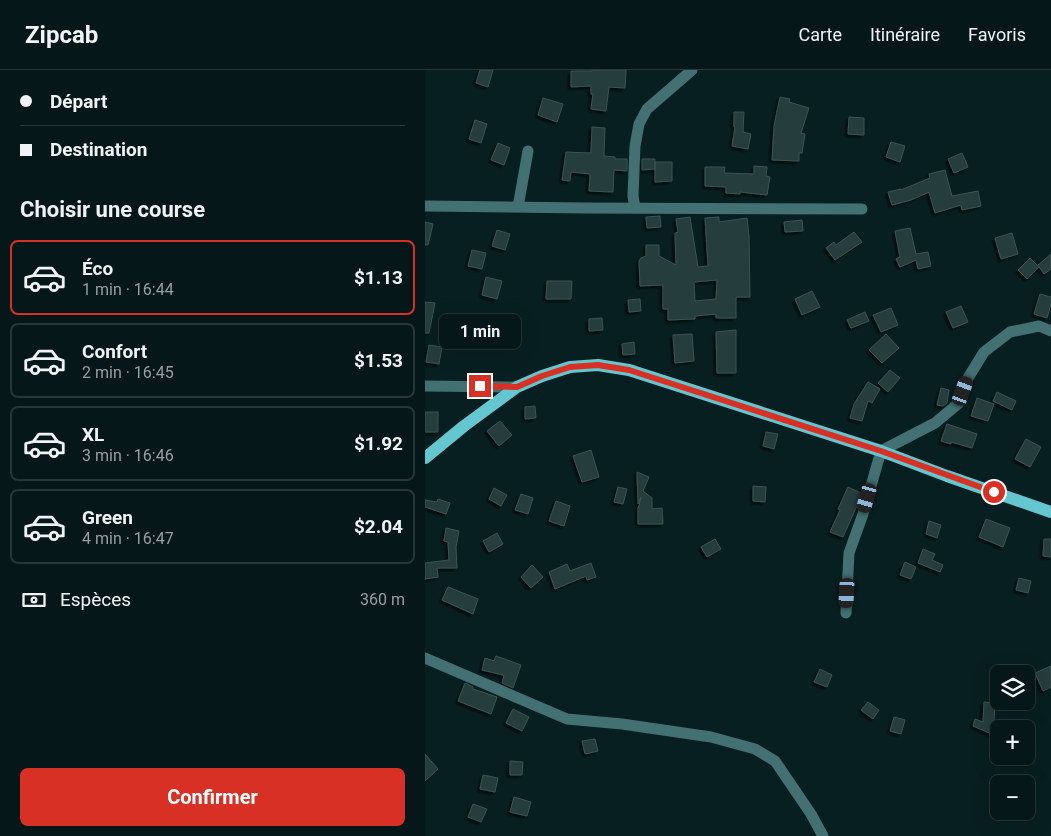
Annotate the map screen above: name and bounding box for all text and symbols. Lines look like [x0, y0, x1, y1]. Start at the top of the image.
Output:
text: Zipcab [25, 21, 98, 49]
text: Carte [799, 24, 842, 45]
text: Itinéraire [870, 24, 940, 45]
text: Favoris [968, 24, 1026, 45]
text: Départ [50, 90, 107, 113]
text: Destination [50, 138, 147, 161]
text: Choisir une course [20, 197, 205, 222]
icon: car [22, 255, 67, 300]
text: Éco [82, 257, 113, 280]
text: $1.13 [354, 266, 403, 289]
text: 1 min · 16:44 [82, 280, 174, 299]
callout: 1 min [439, 314, 521, 348]
text: 1 min [460, 322, 500, 341]
icon: car [22, 338, 67, 383]
text: Confort [82, 340, 147, 363]
text: $1.53 [354, 349, 403, 372]
text: 2 min · 16:45 [82, 363, 174, 382]
car [950, 374, 975, 408]
route end [469, 375, 491, 397]
icon: car [22, 421, 67, 466]
text: XL [82, 423, 104, 446]
text: $1.92 [354, 432, 403, 455]
text: 3 min · 16:46 [82, 446, 174, 465]
route start [983, 481, 1005, 503]
car [855, 482, 878, 514]
icon: car [22, 504, 67, 549]
text: Green [82, 506, 133, 529]
text: $2.04 [354, 515, 403, 538]
text: 4 min · 16:47 [82, 529, 174, 548]
car [838, 578, 855, 608]
icon: cash [20, 586, 48, 614]
text: Espèces [60, 588, 131, 611]
text: 360 m [360, 590, 405, 609]
map controls [990, 665, 1035, 820]
button: layers [990, 665, 1035, 710]
button: + [990, 720, 1035, 765]
button: Confirmer [20, 768, 405, 826]
button: − [990, 775, 1035, 820]

